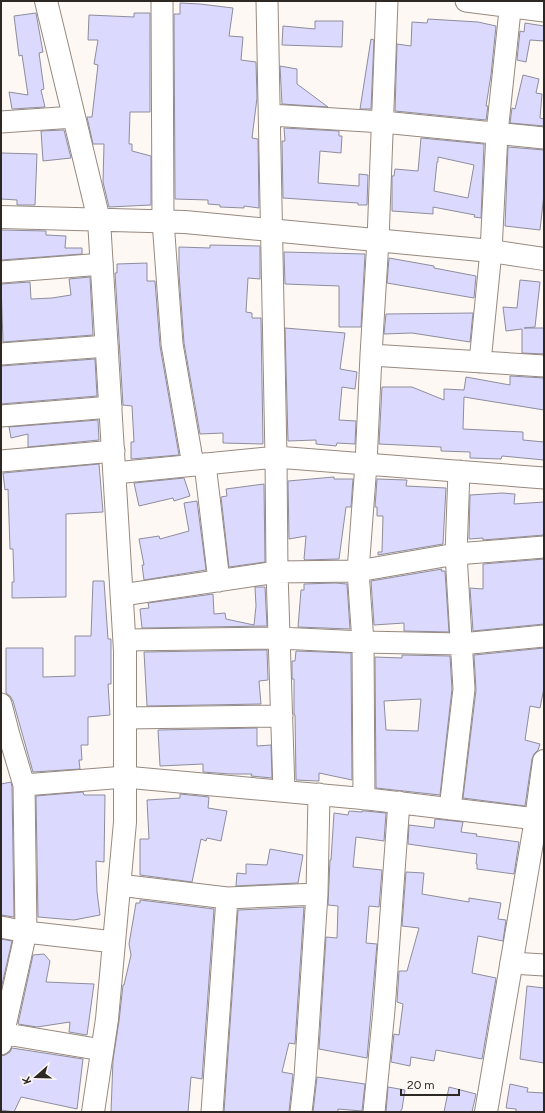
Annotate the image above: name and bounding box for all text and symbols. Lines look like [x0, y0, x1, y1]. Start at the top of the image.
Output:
north arrow [16, 1057, 56, 1097]
scale bar [401, 1071, 459, 1097]
text: K [19, 1074, 34, 1086]
text: 20 m [407, 1078, 435, 1092]

